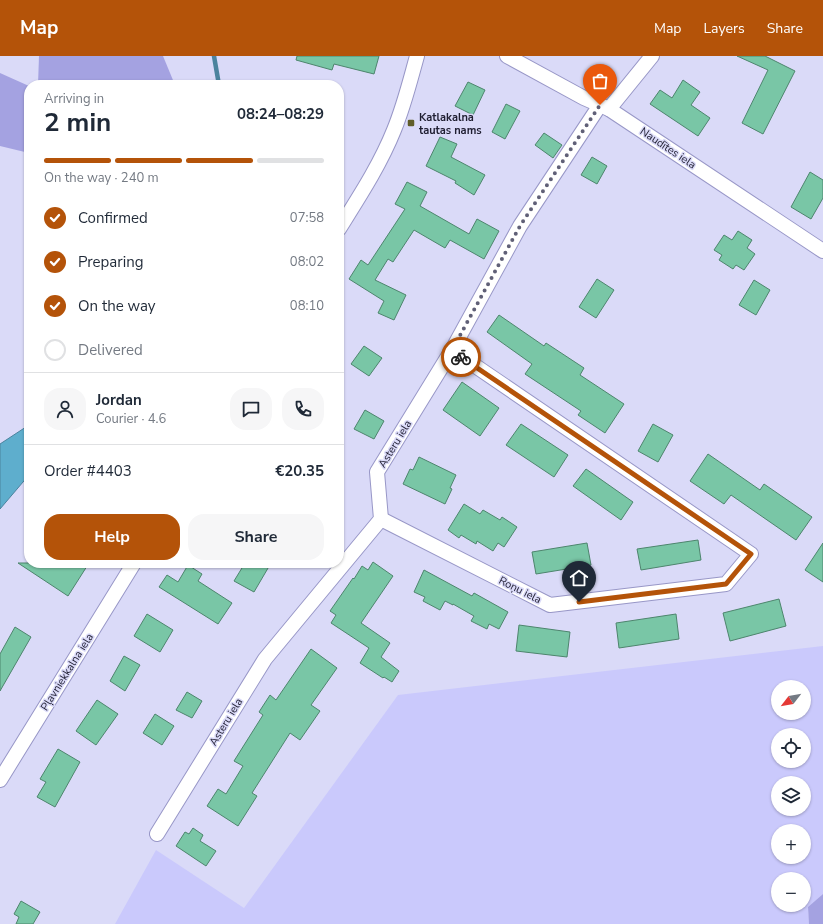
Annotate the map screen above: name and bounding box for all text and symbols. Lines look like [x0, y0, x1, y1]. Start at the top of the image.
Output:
text: Map [20, 15, 58, 41]
text: Map [654, 19, 681, 38]
text: Layers [703, 19, 745, 38]
text: Share [767, 19, 803, 38]
pin [583, 64, 617, 105]
icon: bag [589, 70, 611, 92]
text: Arriving in [44, 90, 104, 108]
text: 08:24–08:29 [237, 104, 324, 124]
text: 2 min [44, 105, 111, 140]
place label: Katlakalna tautas nams [419, 110, 482, 138]
marker: Katlakalna tautas nams [406, 118, 416, 128]
street label: Naudītes iela [637, 124, 699, 172]
text: On the way · 240 m [44, 169, 159, 187]
icon: check [44, 207, 66, 229]
text: Confirmed [78, 208, 148, 228]
text: 07:58 [290, 209, 324, 227]
icon: check [44, 251, 66, 273]
text: Preparing [78, 252, 143, 272]
text: 08:02 [290, 253, 324, 271]
icon: check [44, 295, 66, 317]
text: On the way [78, 296, 156, 316]
text: 08:10 [290, 297, 324, 315]
courier [441, 337, 481, 377]
text: Delivered [78, 340, 143, 360]
icon: bike [450, 346, 472, 368]
button: person [44, 388, 86, 430]
button: chat [230, 388, 272, 430]
button: phone [282, 388, 324, 430]
text: Jordan [96, 390, 142, 410]
text: Courier · 4.6 [96, 410, 166, 428]
street label: Asteru iela [375, 417, 415, 471]
text: Order #4403 [44, 461, 132, 481]
text: €20.35 [275, 461, 324, 481]
button: Help [44, 514, 180, 560]
button: Share [188, 514, 324, 560]
pin [562, 561, 596, 602]
icon: home [568, 567, 590, 589]
street label: Roņu iela [496, 573, 544, 607]
street label: Pļavniekkalna iela [37, 630, 97, 714]
north arrow [771, 680, 811, 720]
map controls [771, 680, 811, 912]
street label: Asteru iela [206, 695, 246, 749]
button: locate [771, 728, 811, 768]
button: layers [771, 776, 811, 816]
button: + [771, 824, 811, 864]
button: − [771, 872, 811, 912]

